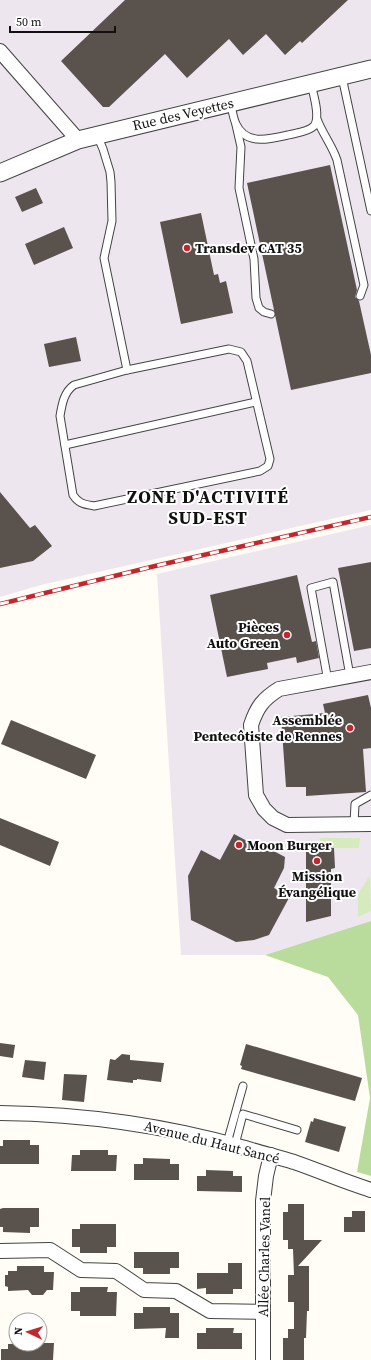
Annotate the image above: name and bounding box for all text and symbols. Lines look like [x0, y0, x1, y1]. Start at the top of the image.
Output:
scale bar [10, 8, 115, 34]
text: 50 m [16, 14, 42, 30]
street label: Rue des Veyettes [130, 93, 236, 135]
place label: Transdev CAT 35 [195, 238, 302, 258]
marker: Transdev CAT 35 [182, 243, 192, 253]
district label: ZONE D'ACTIVITÉ SUD-EST [127, 484, 289, 530]
place label: Pièces Auto Green [207, 617, 280, 653]
marker: Pièces Auto Green [282, 630, 292, 640]
place label: Assemblée Pentecôtiste de Rennes [193, 710, 343, 746]
marker: Assemblée Pentecôtiste de Rennes [345, 723, 355, 733]
place label: Moon Burger [247, 835, 332, 855]
marker: Moon Burger [234, 840, 244, 850]
marker: Mission Évangélique [312, 856, 322, 866]
place label: Mission Évangélique [278, 866, 356, 902]
street label: Avenue du Haut Sancé [142, 1115, 282, 1169]
street label: Allée Charles Vanel [253, 1197, 275, 1317]
north arrow [8, 1312, 48, 1352]
text: N [11, 1327, 26, 1336]

